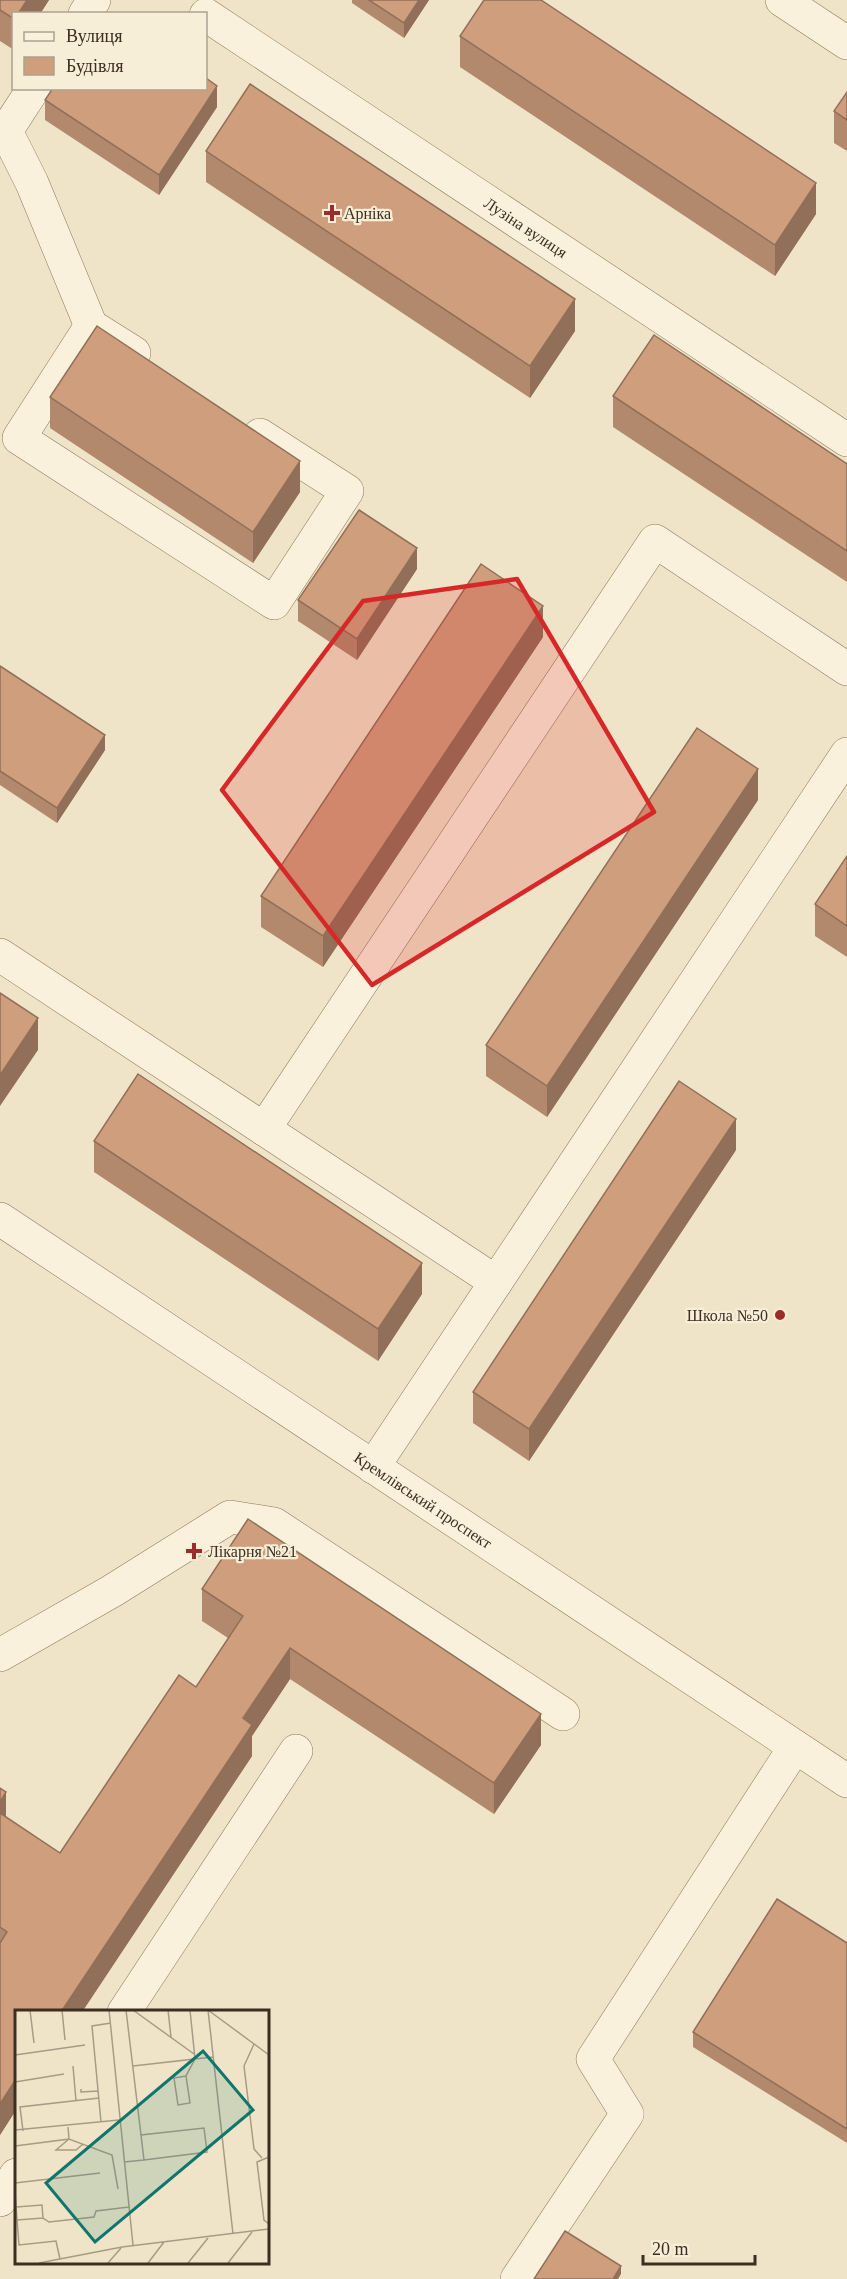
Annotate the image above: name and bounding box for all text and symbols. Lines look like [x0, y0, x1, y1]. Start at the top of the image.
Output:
legend [12, 12, 207, 90]
text: Вулиця [66, 26, 123, 46]
text: Будівля [66, 56, 123, 76]
street label: Лузіна вулиця [481, 194, 571, 261]
place label: Арніка [344, 205, 391, 223]
marker: Арніка [325, 206, 339, 220]
place label: Школа №50 [687, 1307, 768, 1324]
marker: Школа №50 [773, 1308, 787, 1322]
street label: Кремлівський проспект [351, 1448, 495, 1552]
marker: Лікарня №21 [185, 1542, 203, 1560]
place label: Лікарня №21 [208, 1543, 297, 1561]
inset map [15, 2010, 268, 2264]
scale bar [643, 2228, 756, 2266]
text: 20 m [652, 2239, 689, 2259]

